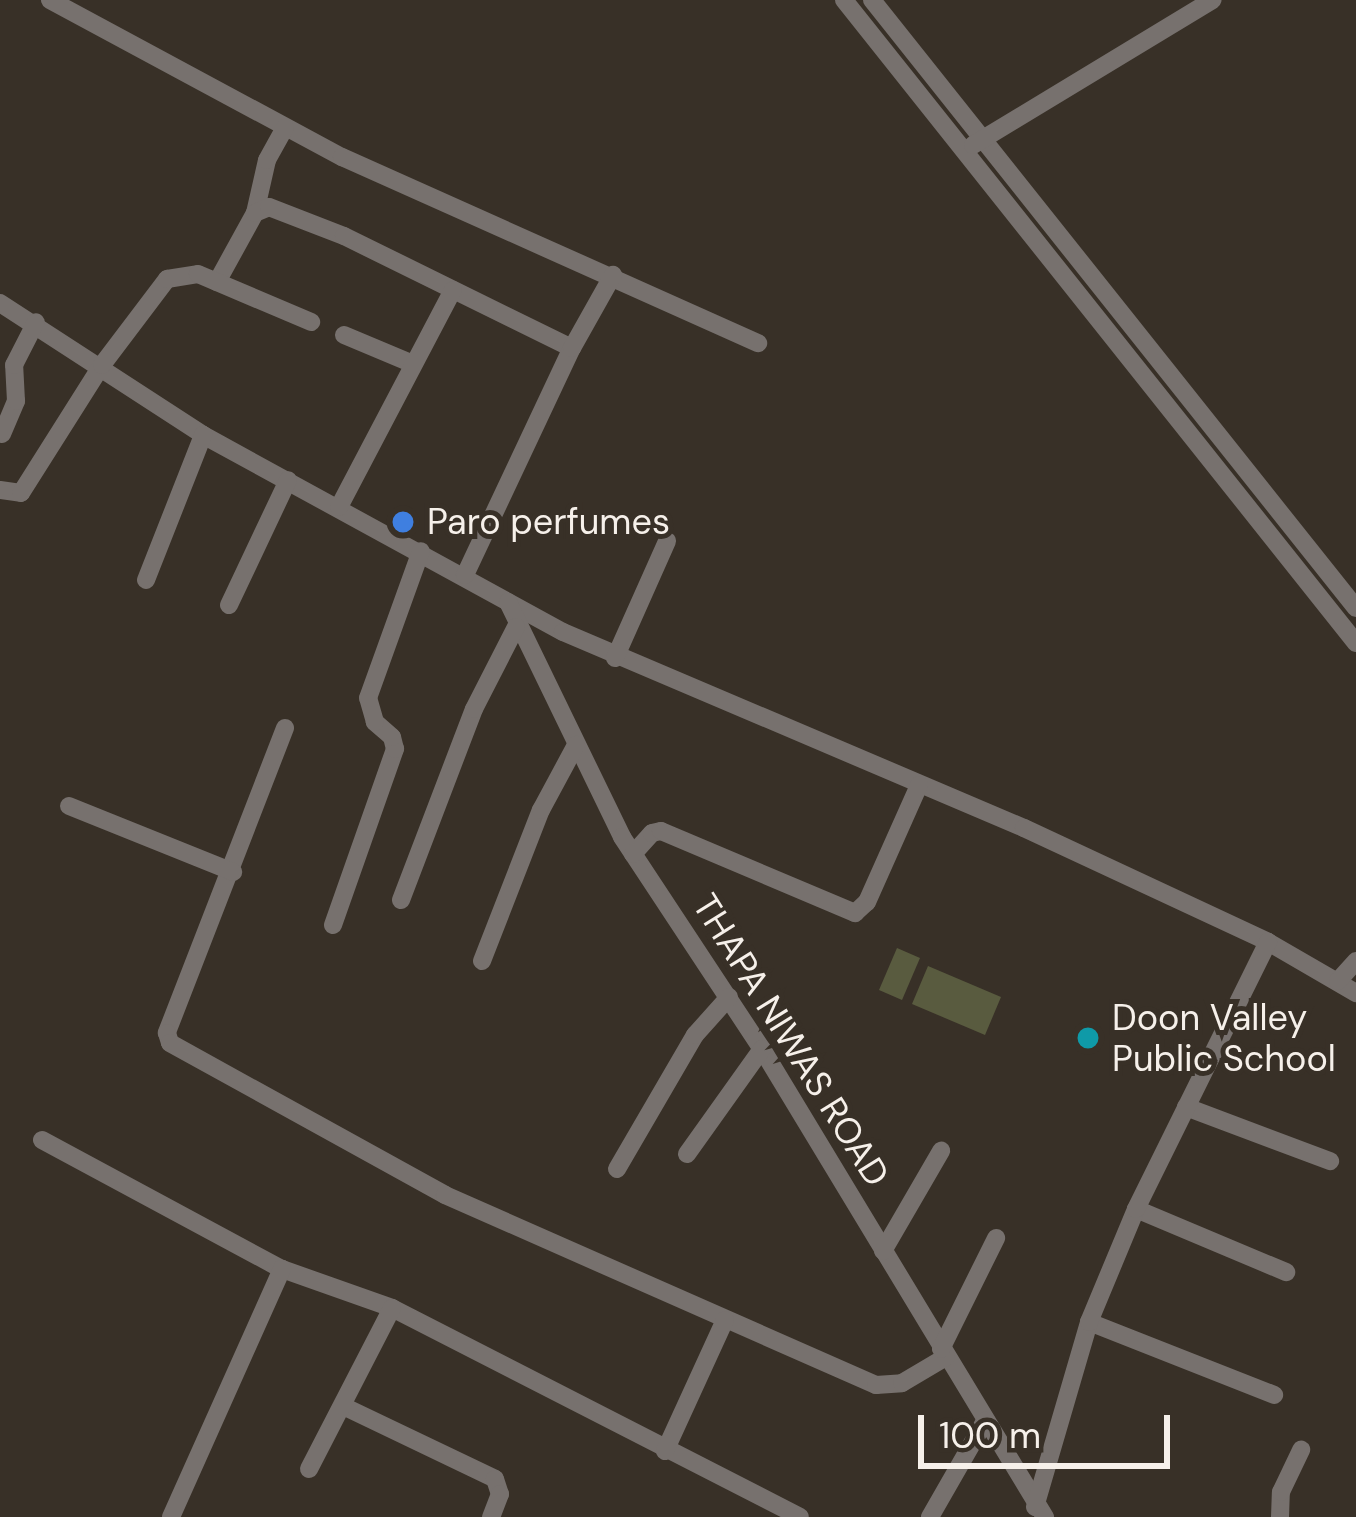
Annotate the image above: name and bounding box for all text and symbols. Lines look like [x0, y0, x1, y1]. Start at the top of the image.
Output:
place label: Paro perfumes [427, 500, 670, 544]
marker: Paro perfumes [390, 509, 416, 535]
street label: THAPA NIWAS ROAD [684, 886, 898, 1194]
place label: Doon Valley Public School [1112, 995, 1336, 1080]
marker: Doon Valley Public School [1075, 1025, 1101, 1051]
scale bar [924, 1391, 1176, 1465]
text: 100 m [939, 1412, 1041, 1459]

